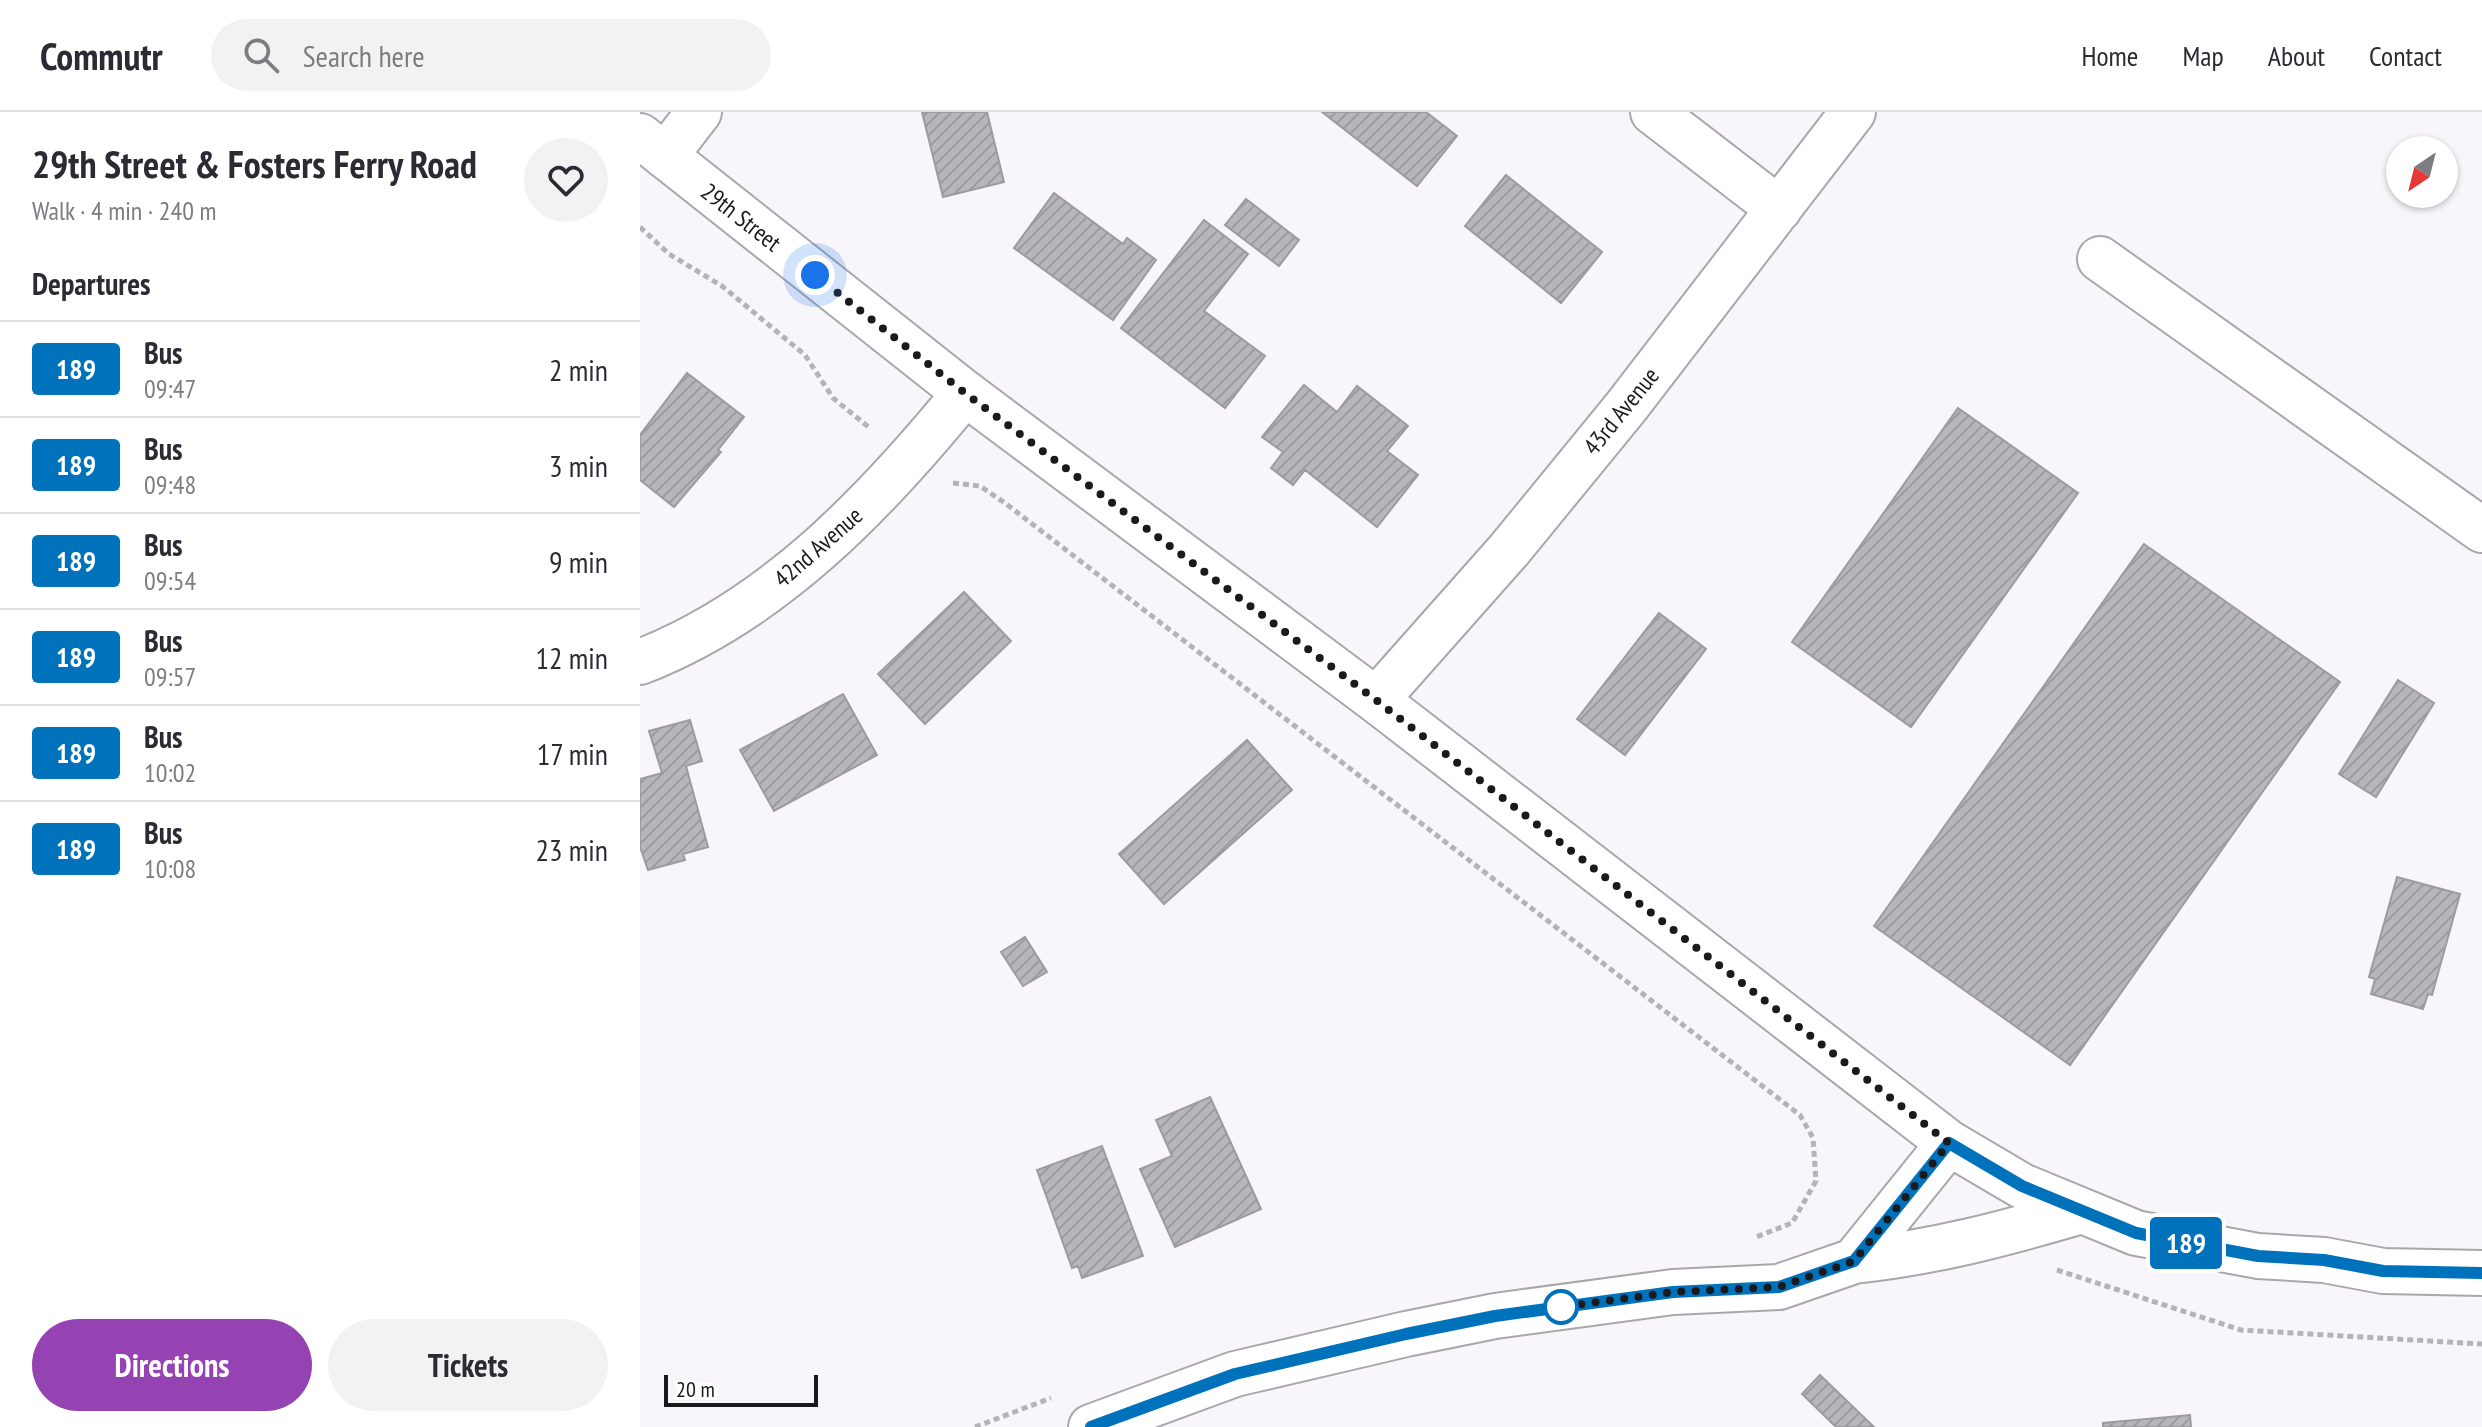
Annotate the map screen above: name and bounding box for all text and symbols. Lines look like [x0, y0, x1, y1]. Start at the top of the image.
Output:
search box [211, 19, 771, 91]
text: Commutr [40, 31, 163, 80]
icon: search [239, 33, 283, 77]
text: Search here [303, 36, 425, 75]
text: Home [2082, 37, 2138, 74]
text: Map [2182, 37, 2224, 74]
text: About [2268, 37, 2325, 74]
text: Contact [2369, 37, 2442, 74]
north arrow [2386, 136, 2458, 208]
map controls [2386, 136, 2458, 208]
button: heart [524, 138, 608, 222]
text: 29th Street & Fosters Ferry Road [32, 139, 477, 188]
street label: 29th Street [695, 176, 788, 258]
text: Walk · 4 min · 240 m [32, 194, 216, 227]
your location [795, 255, 835, 295]
text: Departures [32, 264, 150, 303]
text: Bus [144, 333, 183, 372]
text: 189 [56, 350, 96, 387]
text: 2 min [549, 350, 608, 389]
street label: 43rd Avenue [1576, 361, 1666, 461]
text: 09:47 [144, 372, 196, 405]
text: Bus [144, 429, 183, 468]
text: 189 [56, 446, 96, 483]
text: 3 min [549, 446, 608, 485]
text: 09:48 [144, 468, 196, 501]
street label: 42nd Avenue [767, 500, 869, 594]
text: Bus [144, 525, 183, 564]
text: 189 [56, 542, 96, 579]
text: 9 min [549, 542, 608, 581]
text: 09:54 [144, 564, 196, 597]
text: Bus [144, 621, 183, 660]
text: 189 [56, 638, 96, 675]
text: 12 min [535, 638, 608, 677]
text: 09:57 [144, 660, 196, 693]
text: Bus [144, 717, 183, 756]
text: 189 [56, 734, 96, 771]
text: 17 min [537, 734, 608, 773]
text: 10:02 [144, 756, 196, 789]
text: Bus [144, 813, 183, 852]
text: 189 [56, 830, 96, 867]
text: 23 min [535, 830, 608, 869]
text: 10:08 [144, 852, 196, 885]
line badge: 189 [2140, 1217, 2232, 1269]
text: 189 [2166, 1224, 2206, 1261]
unlabelled marker [1544, 1290, 1578, 1324]
button: Directions [32, 1319, 312, 1411]
button: Tickets [328, 1319, 608, 1411]
scale bar [664, 1371, 818, 1407]
text: 20 m [676, 1375, 715, 1403]

